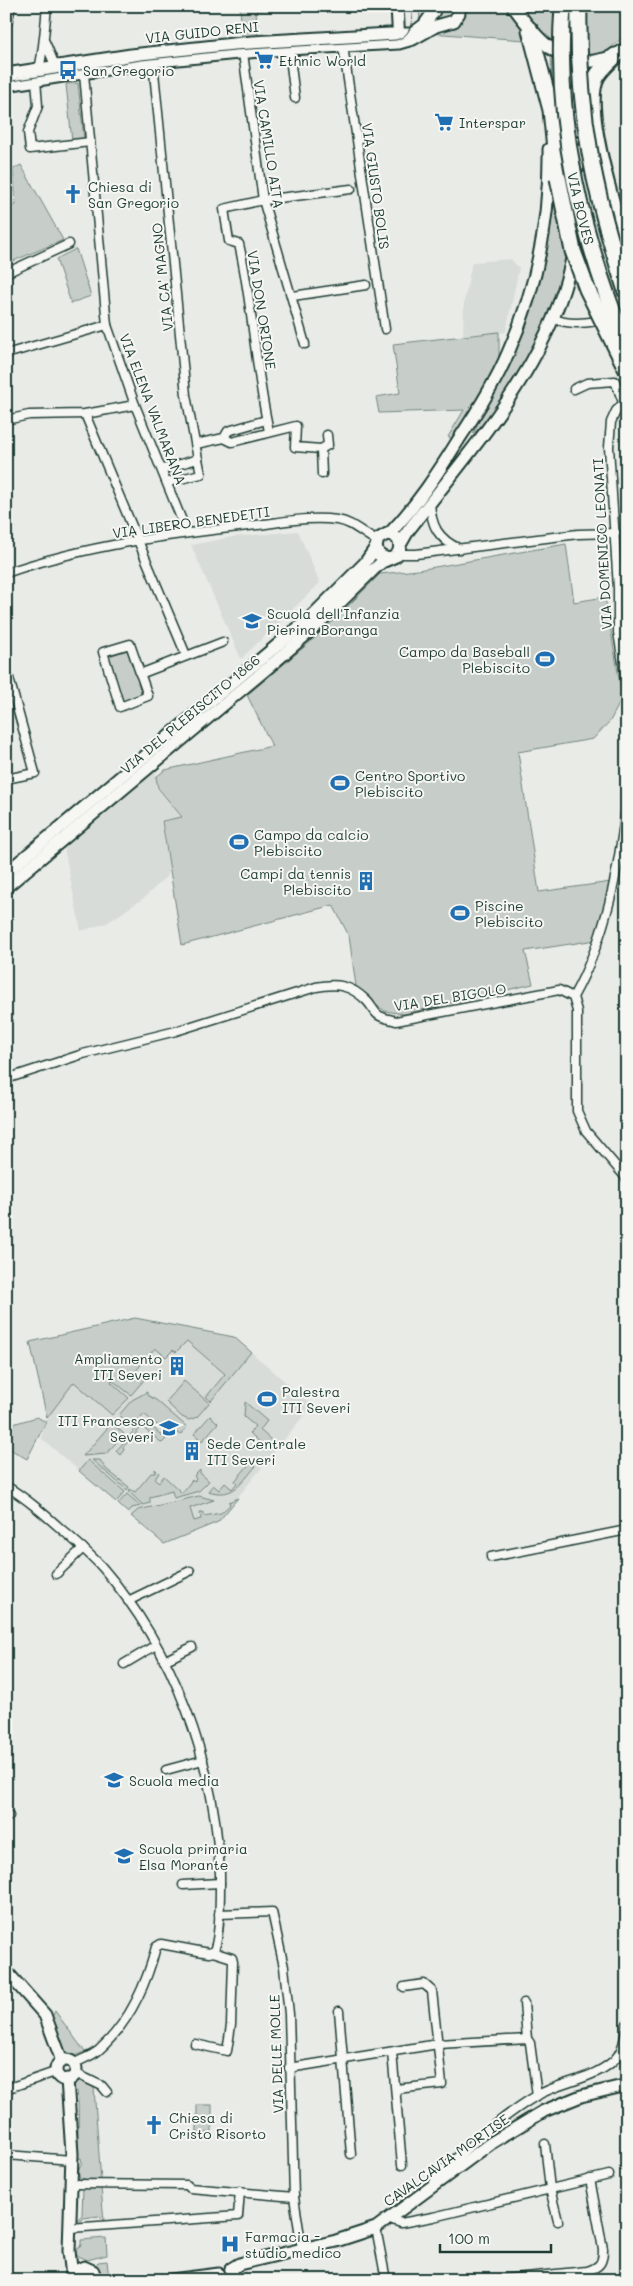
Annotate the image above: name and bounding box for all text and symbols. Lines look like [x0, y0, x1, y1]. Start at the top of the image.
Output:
street label: VIA GUIDO RENI [144, 17, 260, 47]
supermarket icon: Ethnic World [253, 49, 275, 71]
place label: Ethnic World [279, 51, 366, 70]
bus stop icon: San Gregorio [57, 59, 79, 81]
place label: San Gregorio [83, 61, 174, 80]
street label: VIA CAMILLO AITA [249, 78, 289, 210]
supermarket icon: Interspar [433, 111, 455, 133]
place label: Interspar [459, 113, 526, 132]
street label: VIA GIUSTO BOLIS [358, 122, 394, 251]
street label: VIA BOVES [564, 170, 600, 247]
place label: Chiesa di San Gregorio [88, 177, 179, 212]
church icon: Chiesa di San Gregorio [62, 183, 84, 205]
street label: VIA CA' MAGNO [147, 222, 177, 332]
street label: VIA DON ORIONE [243, 249, 281, 371]
street label: VIA ELENA VALMARANA [115, 331, 191, 487]
street label: VIA DOMENICO LEONATI [588, 458, 616, 630]
street label: VIA LIBERO BENEDETTI [111, 502, 271, 542]
place label: Scuola dell'Infanzia Pierina Boranga [267, 604, 400, 639]
school or university icon: Scuola dell'Infanzia Pierina Boranga [241, 610, 263, 632]
place label: Campo da Baseball Plebiscito [399, 642, 530, 677]
sports icon: Campo da Baseball Plebiscito [534, 648, 556, 670]
street label: VIA DEL PLEBISCITO 1866 [116, 650, 264, 778]
place label: Centro Sportivo Plebiscito [355, 766, 465, 801]
sports icon: Centro Sportivo Plebiscito [329, 772, 351, 794]
place label: Campo da calcio Plebiscito [254, 825, 369, 860]
sports icon: Campo da calcio Plebiscito [228, 831, 250, 853]
place label: Campi da tennis Plebiscito [240, 864, 351, 899]
building icon: Campi da tennis Plebiscito [355, 870, 377, 892]
place label: Piscine Plebiscito [475, 896, 543, 931]
sports icon: Piscine Plebiscito [449, 902, 471, 924]
street label: VIA DEL BIGOLO [392, 979, 508, 1015]
place label: Ampliamento ITI Severi [74, 1349, 162, 1384]
building icon: Ampliamento ITI Severi [166, 1355, 188, 1377]
place label: Palestra ITI Severi [282, 1382, 350, 1417]
sports icon: Palestra ITI Severi [256, 1388, 278, 1410]
place label: ITI Francesco Severi [58, 1411, 154, 1446]
school or university icon: ITI Francesco Severi [158, 1417, 180, 1439]
place label: Sede Centrale ITI Severi [207, 1434, 306, 1469]
building icon: Sede Centrale ITI Severi [181, 1440, 203, 1462]
school or university icon: Scuola media [103, 1769, 125, 1791]
place label: Scuola media [129, 1771, 220, 1790]
place label: Scuola primaria Elsa Morante [139, 1839, 248, 1874]
school or university icon: Scuola primaria Elsa Morante [113, 1845, 135, 1867]
street label: VIA DELLE MOLLE [264, 1994, 288, 2114]
place label: Chiesa di Cristo Risorto [169, 2108, 266, 2143]
street label: CAVALCAVIA MORTISE [379, 2109, 513, 2211]
church icon: Chiesa di Cristo Risorto [143, 2114, 165, 2136]
scale bar [440, 2221, 552, 2253]
place label: Farmacia - studio medico [245, 2227, 341, 2262]
text: 100 m [448, 2228, 490, 2248]
hospital icon: Farmacia - studio medico [219, 2233, 241, 2255]

